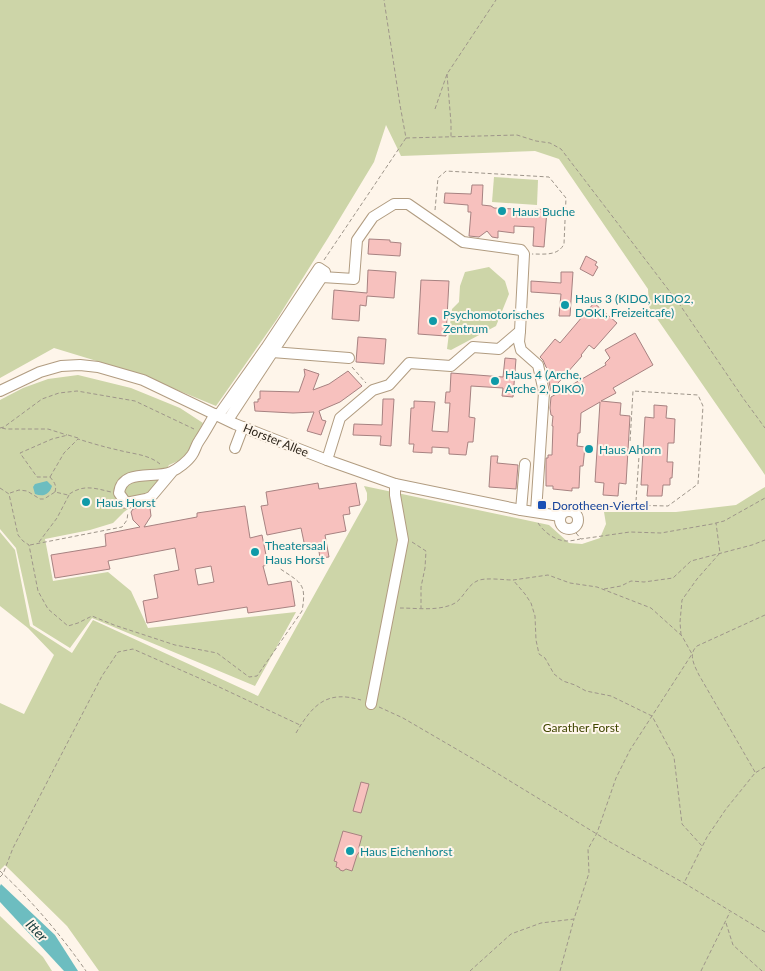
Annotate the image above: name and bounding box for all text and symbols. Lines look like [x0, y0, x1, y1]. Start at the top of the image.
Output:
place label: Haus Buche [512, 204, 575, 219]
marker: Haus Buche [496, 205, 508, 217]
place label: Haus 3 (KIDO, KIDO2, DOKI, Freizeitcafe) [575, 291, 694, 320]
marker: Haus 3 (KIDO, KIDO2, DOKI, Freizeitcafe) [559, 299, 571, 311]
place label: Psychomotorisches Zentrum [443, 307, 544, 336]
marker: Psychomotorisches Zentrum [427, 315, 439, 327]
place label: Haus 4 (Arche, Arche 2, DIKO) [505, 367, 584, 396]
marker: Haus 4 (Arche, Arche 2, DIKO) [489, 375, 501, 387]
street label: Horster Allee [241, 420, 311, 460]
place label: Haus Ahorn [599, 442, 661, 457]
marker: Haus Ahorn [583, 443, 595, 455]
place label: Haus Horst [96, 495, 156, 510]
marker: Haus Horst [80, 496, 92, 508]
place label: Dorotheen-Viertel [552, 498, 648, 513]
marker: Dorotheen-Viertel [536, 499, 548, 511]
place label: Theatersaal Haus Horst [265, 538, 326, 567]
marker: Theatersaal Haus Horst [249, 546, 261, 558]
park label: Garather Forst [543, 720, 620, 735]
place label: Haus Eichenhorst [360, 844, 453, 859]
marker: Haus Eichenhorst [344, 845, 356, 857]
water label: Itter [23, 915, 52, 945]

